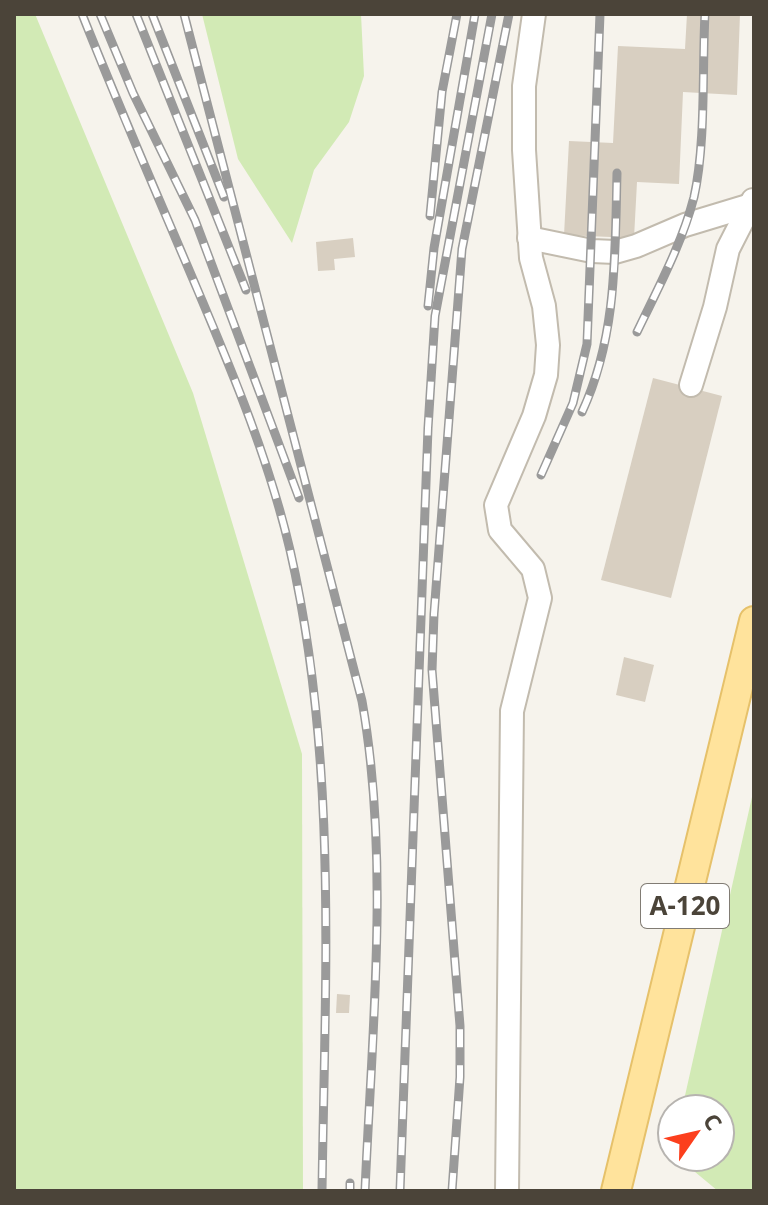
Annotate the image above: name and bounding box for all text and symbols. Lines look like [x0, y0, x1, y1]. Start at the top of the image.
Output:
road number: А-120 [641, 884, 729, 928]
north arrow [656, 1093, 736, 1173]
text: С [697, 1107, 730, 1136]

